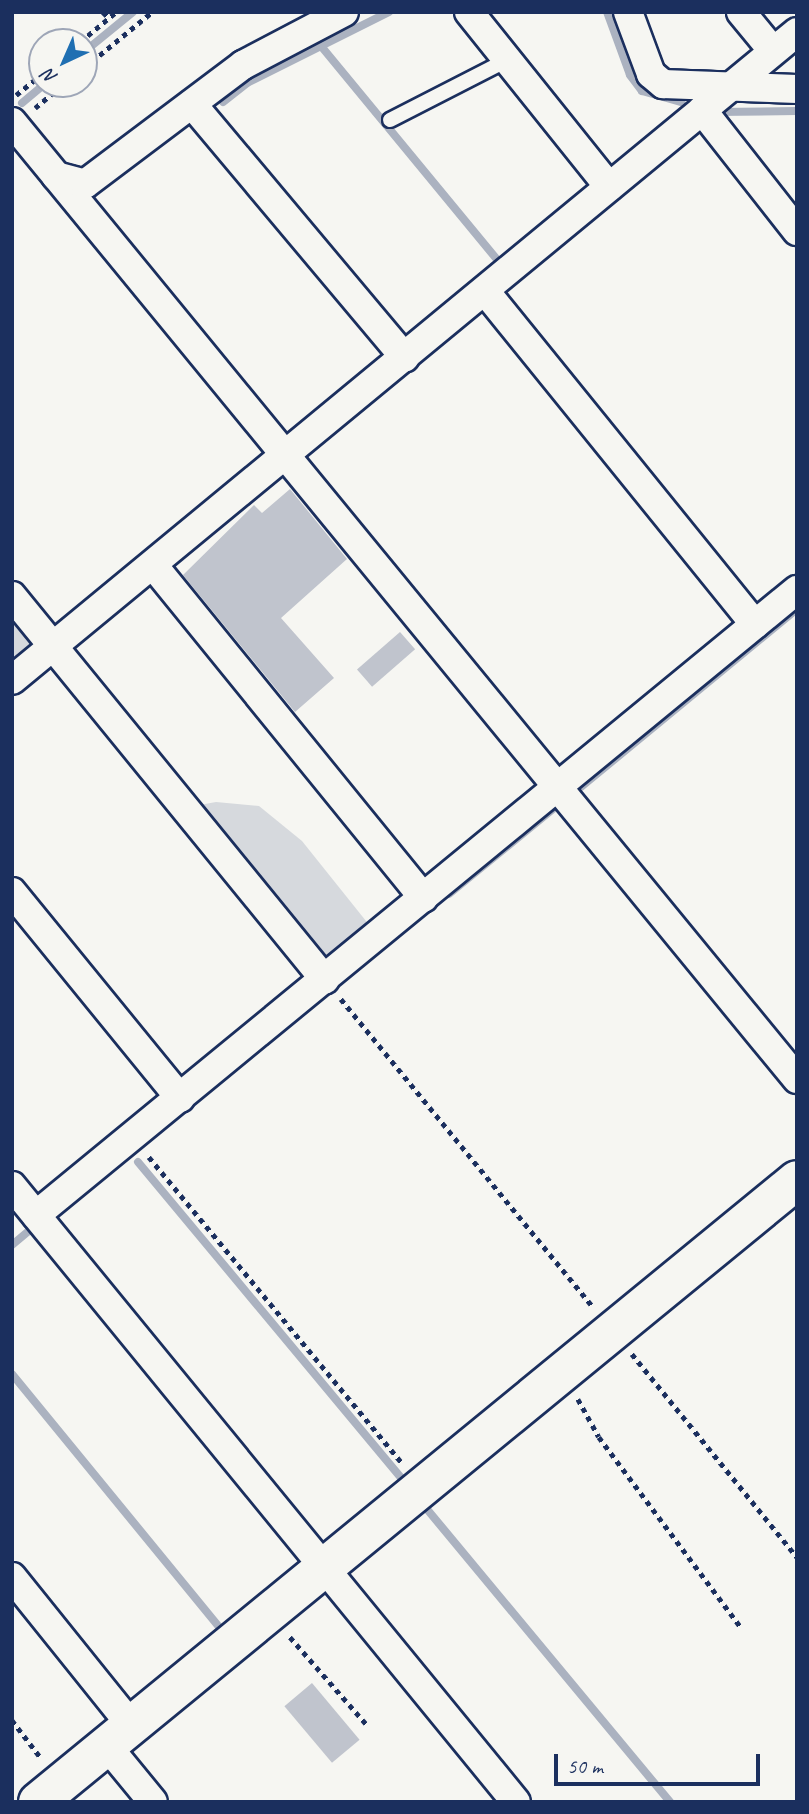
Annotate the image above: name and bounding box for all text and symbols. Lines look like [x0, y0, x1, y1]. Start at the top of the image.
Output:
north arrow [28, 28, 98, 98]
text: N [37, 64, 62, 89]
scale bar [557, 1741, 764, 1785]
text: 50 m [567, 1753, 603, 1779]

